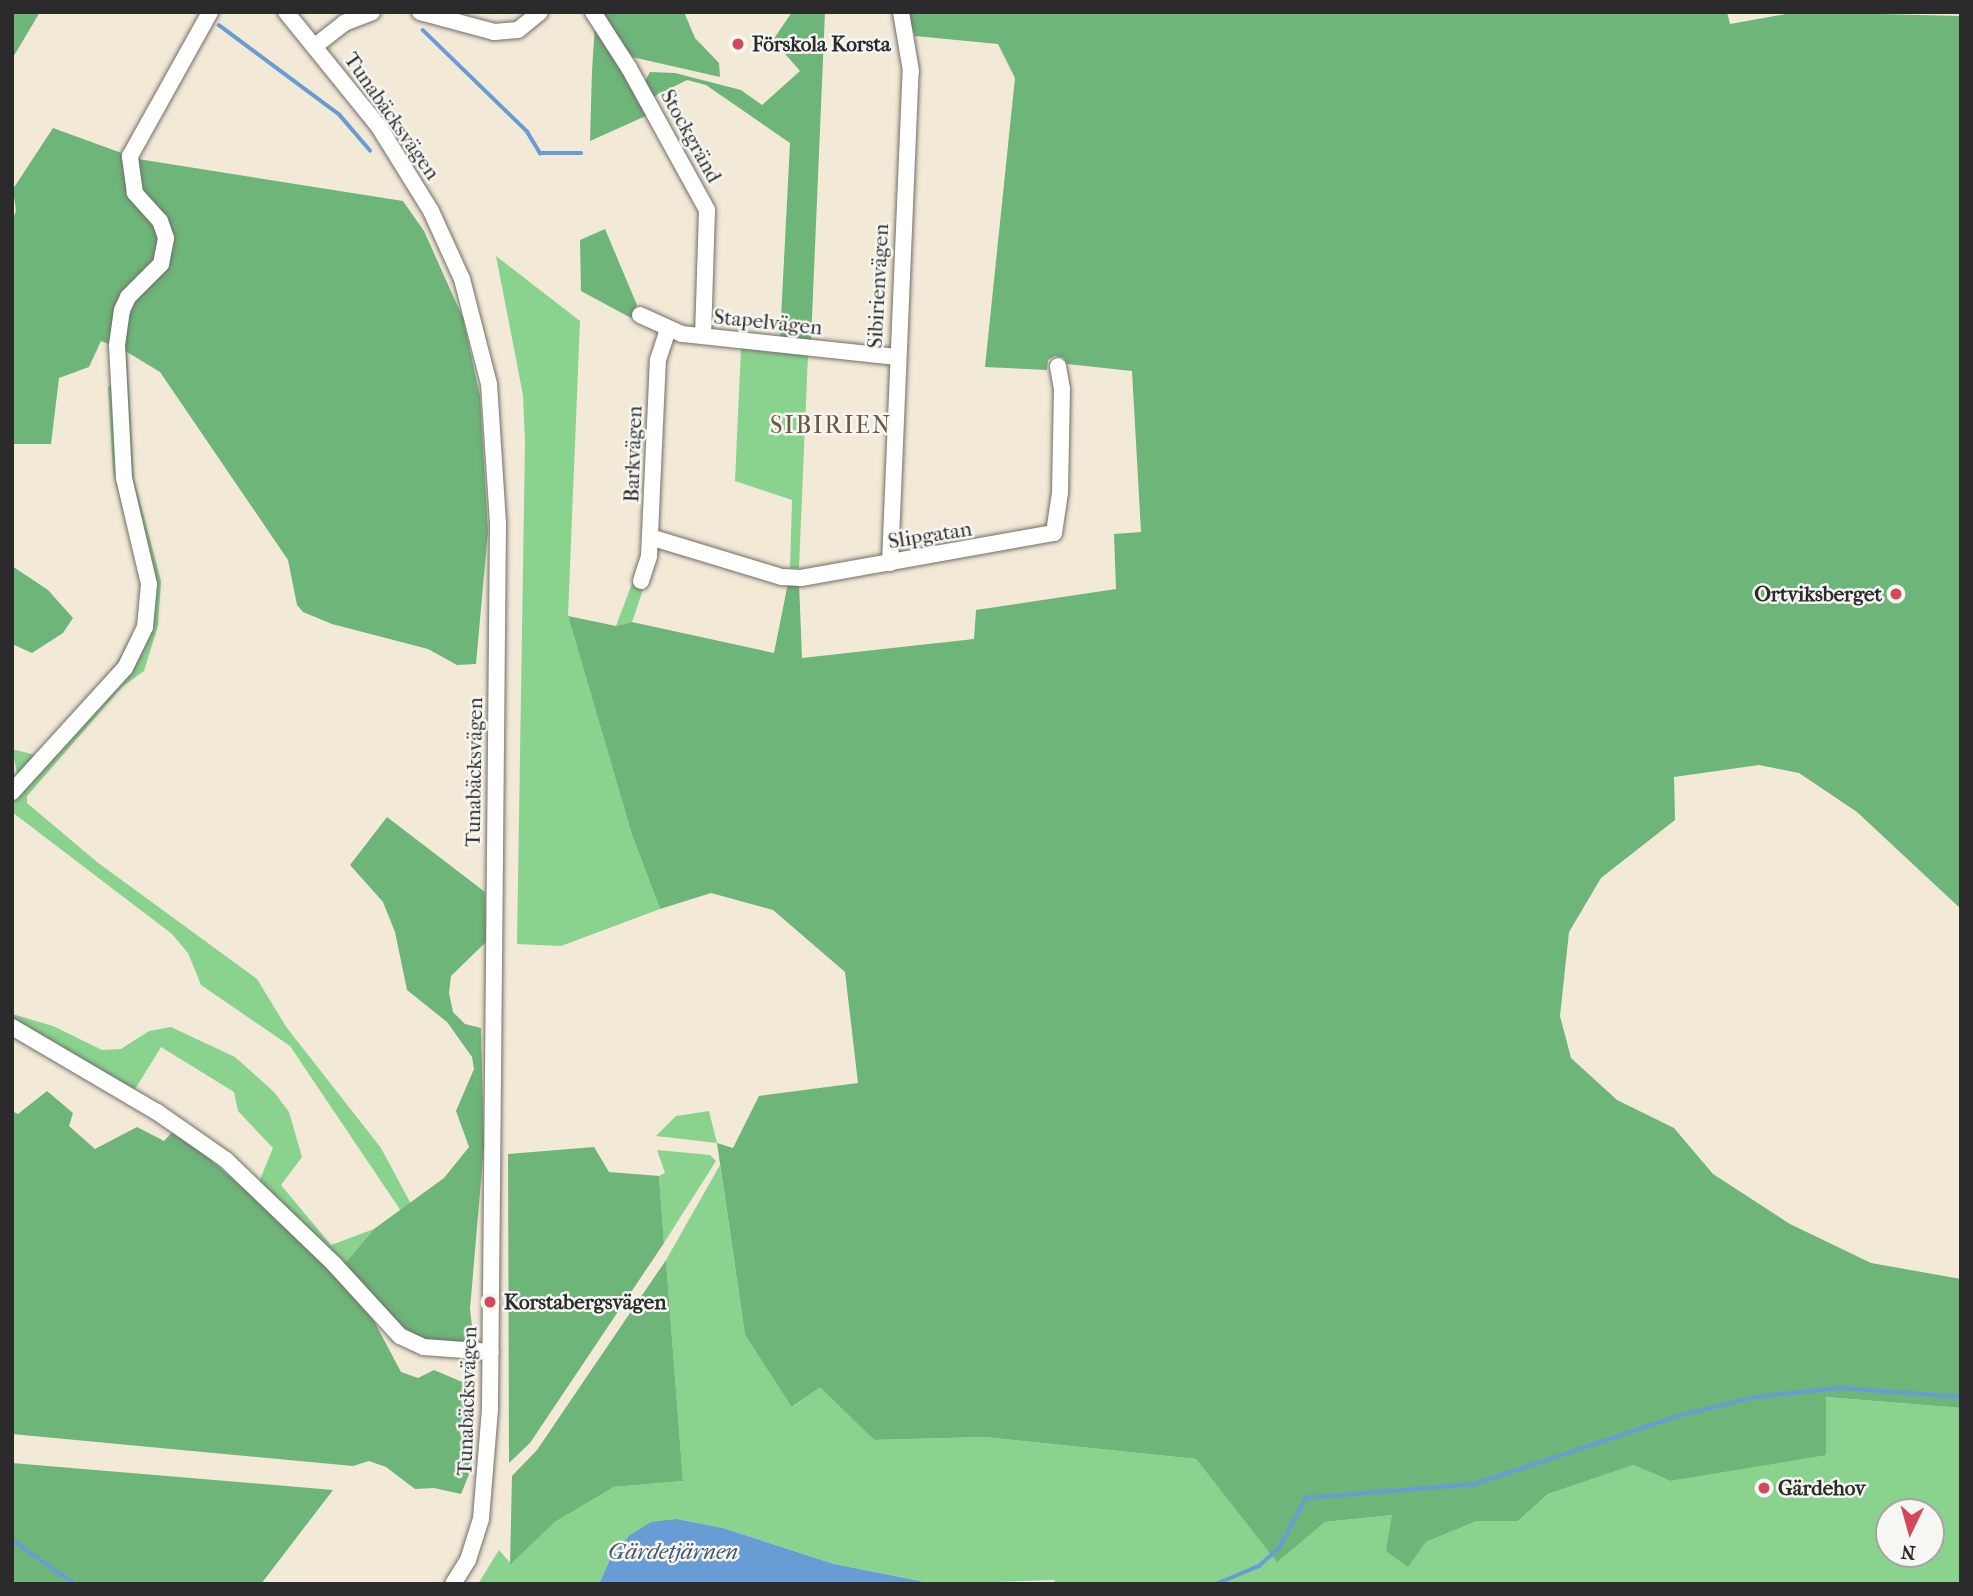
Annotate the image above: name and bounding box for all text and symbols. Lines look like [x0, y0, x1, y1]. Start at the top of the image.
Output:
place label: Förskola Korsta [752, 31, 891, 57]
marker: Förskola Korsta [730, 36, 746, 52]
street label: Tunabäcksvägen [339, 47, 445, 185]
street label: Stockgränd [655, 85, 727, 187]
street label: Sibirienvägen [862, 223, 894, 349]
street label: Stapelvägen [712, 304, 824, 340]
street label: Barkvägen [619, 405, 647, 503]
district label: SIBIRIEN [771, 412, 891, 440]
street label: Slipgatan [886, 516, 974, 554]
place label: Ortviksberget [1754, 581, 1882, 607]
marker: Ortviksberget [1888, 586, 1904, 602]
street label: Tunabäcksvägen [460, 697, 488, 847]
place label: Korstabergsvägen [504, 1289, 666, 1315]
marker: Korstabergsvägen [482, 1294, 498, 1310]
street label: Tunabäcksvägen [452, 1326, 482, 1476]
place label: Gärdehov [1778, 1475, 1865, 1501]
marker: Gärdehov [1756, 1480, 1772, 1496]
north arrow [1875, 1498, 1945, 1568]
water label: Gärdetjärnen [608, 1538, 738, 1566]
text: N [1900, 1540, 1916, 1564]

